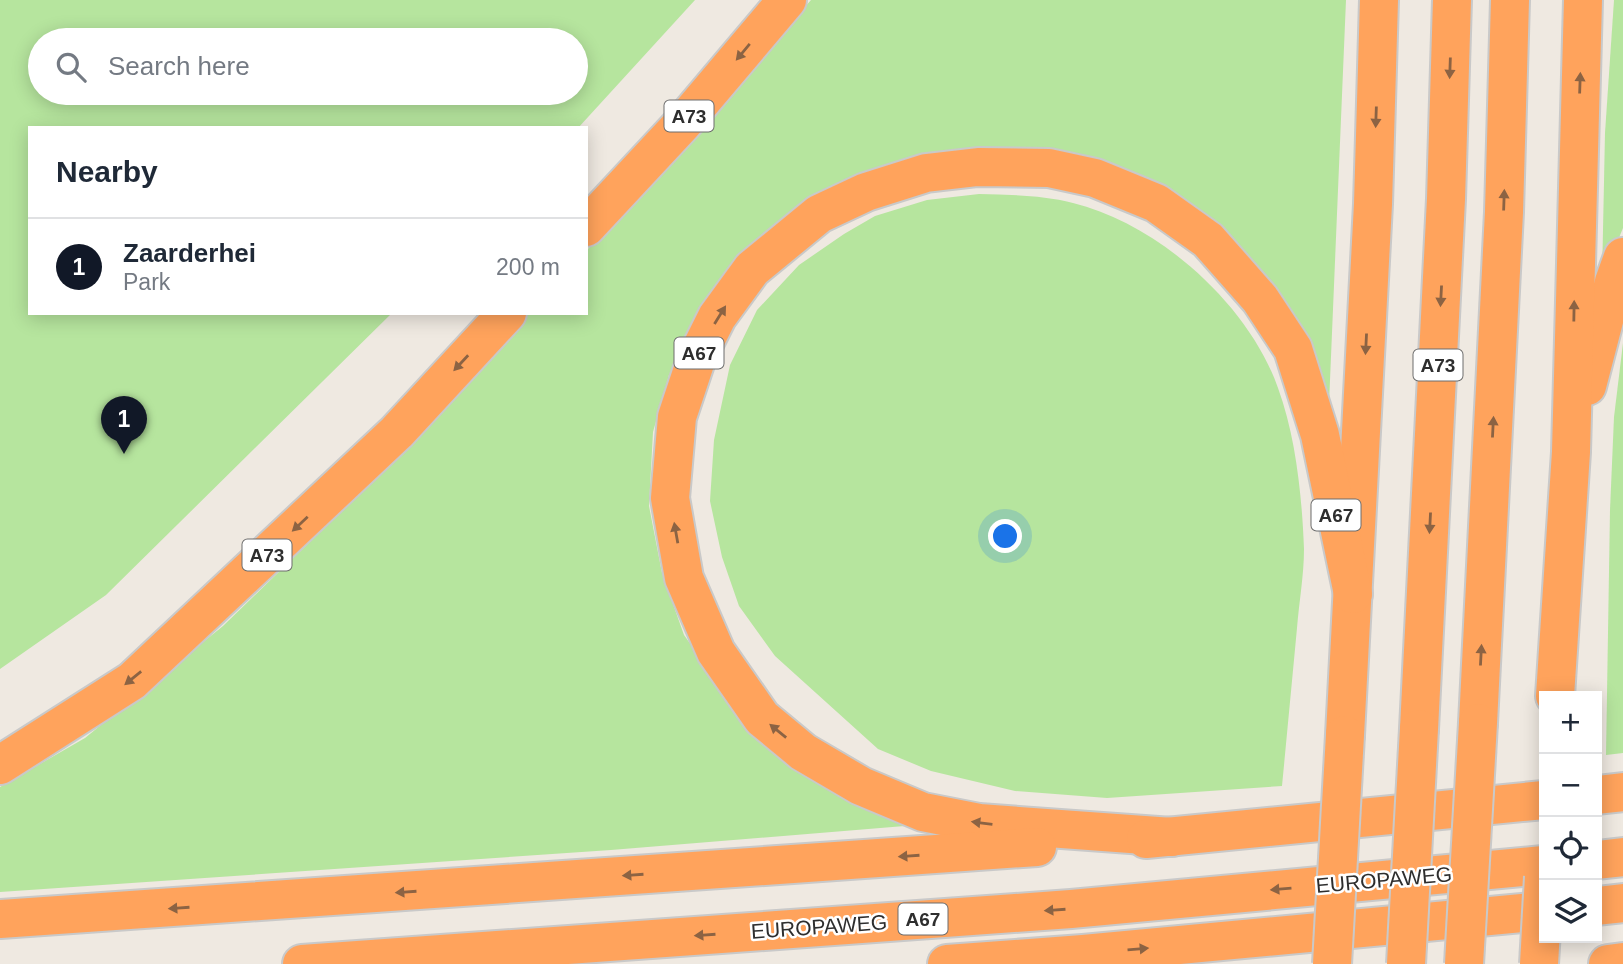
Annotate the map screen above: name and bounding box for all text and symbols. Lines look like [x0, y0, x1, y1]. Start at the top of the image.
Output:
search box [28, 28, 588, 105]
one-way arrow [735, 43, 751, 61]
icon: search [52, 48, 90, 86]
text: Search here [108, 51, 250, 81]
one-way arrow [1444, 57, 1456, 79]
one-way arrow [1575, 72, 1586, 94]
road number: A73 [664, 100, 714, 132]
one-way arrow [1370, 106, 1382, 128]
text: Nearby [56, 155, 158, 188]
one-way arrow [1499, 189, 1510, 211]
text: Zaarderhei [123, 238, 256, 268]
text: 1 [73, 254, 85, 280]
text: 200 m [496, 254, 560, 280]
text: Park [123, 269, 170, 295]
one-way arrow [1436, 285, 1447, 307]
one-way arrow [1568, 299, 1580, 321]
one-way arrow [713, 305, 726, 325]
one-way arrow [1360, 334, 1371, 356]
road number: A67 [674, 338, 724, 368]
road number: A73 [1414, 350, 1462, 380]
one-way arrow [453, 354, 469, 372]
pin: 1 [101, 396, 147, 454]
one-way arrow [1488, 416, 1499, 438]
road number: A67 [1312, 500, 1360, 530]
one-way arrow [1424, 512, 1435, 534]
one-way arrow [292, 515, 309, 531]
your location [988, 519, 1022, 553]
one-way arrow [670, 522, 681, 544]
road number: A73 [243, 540, 292, 570]
one-way arrow [1476, 643, 1487, 665]
one-way arrow [124, 671, 142, 686]
map controls [1539, 691, 1602, 943]
button: + [1539, 691, 1602, 754]
one-way arrow [769, 724, 786, 739]
button: − [1539, 754, 1602, 817]
one-way arrow [971, 817, 993, 828]
button: locate [1539, 817, 1602, 880]
one-way arrow [898, 851, 920, 862]
street label: EUROPAWEG [1315, 862, 1453, 897]
one-way arrow [622, 870, 644, 881]
button: layers [1539, 880, 1602, 943]
one-way arrow [1270, 884, 1292, 895]
one-way arrow [395, 886, 417, 897]
one-way arrow [168, 902, 190, 913]
road number: A67 [898, 903, 948, 934]
one-way arrow [1043, 905, 1065, 916]
street label: EUROPAWEG [750, 910, 888, 943]
one-way arrow [694, 930, 716, 941]
one-way arrow [1127, 943, 1149, 954]

